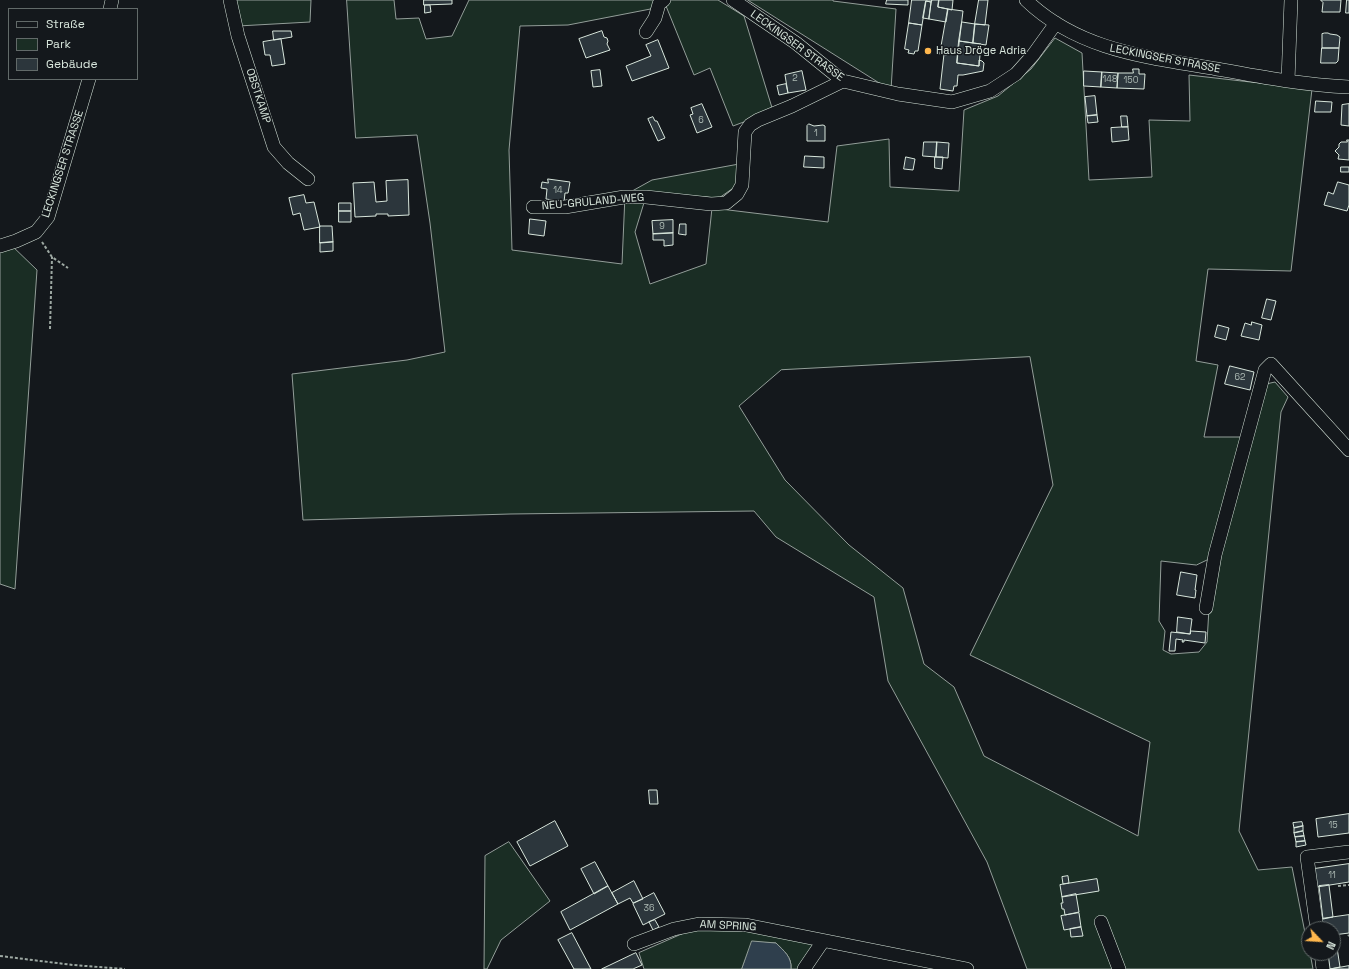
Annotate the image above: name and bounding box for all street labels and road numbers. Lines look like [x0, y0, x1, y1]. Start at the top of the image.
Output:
street label: LECKINGSER STRASSE [748, 8, 846, 84]
street label: LECKINGSER STRASSE [1109, 42, 1221, 76]
street label: OBSTKAMP [243, 67, 273, 125]
street label: LECKINGSER STRASSE [39, 109, 87, 219]
street label: NEU-GRULAND-WEG [541, 191, 645, 213]
street label: AM SPRING [699, 918, 757, 934]

